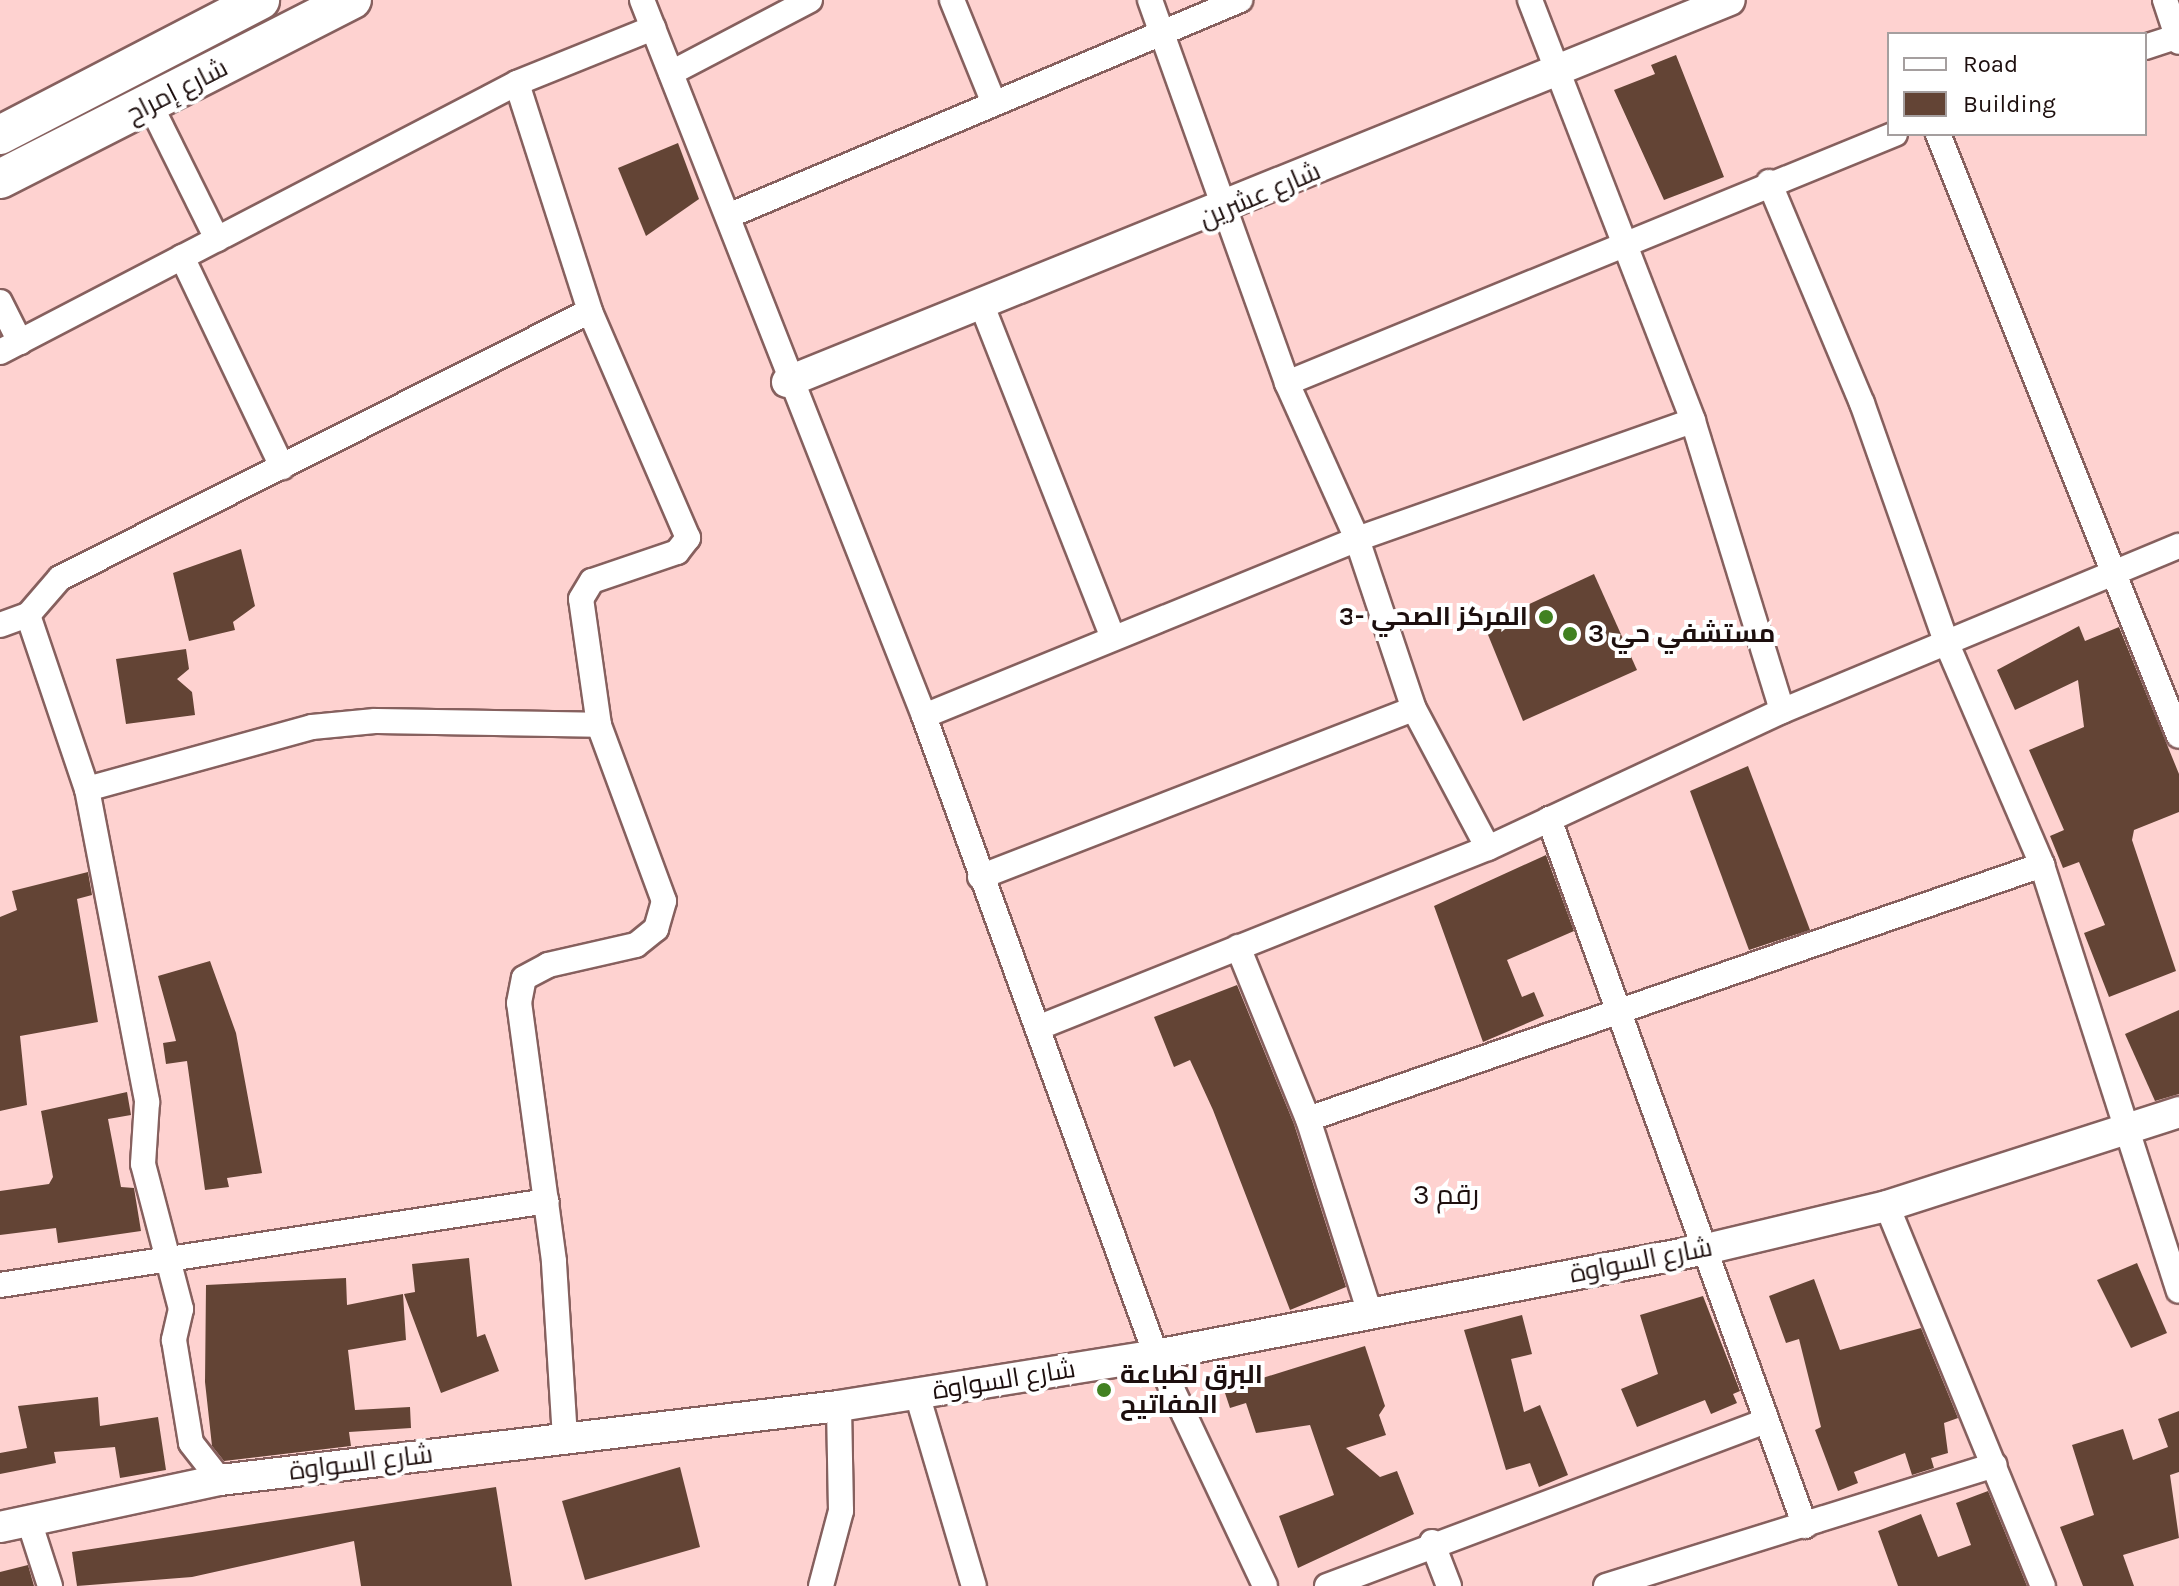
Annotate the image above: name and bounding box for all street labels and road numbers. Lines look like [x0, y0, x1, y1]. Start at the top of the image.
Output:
street label: شارع إمراح [121, 52, 233, 130]
street label: شارع عشرين [1195, 155, 1325, 235]
street label: شارع السواوة [1567, 1232, 1715, 1290]
street label: شارع السواوة [930, 1353, 1078, 1407]
street label: شارع السواوة [287, 1439, 435, 1487]

